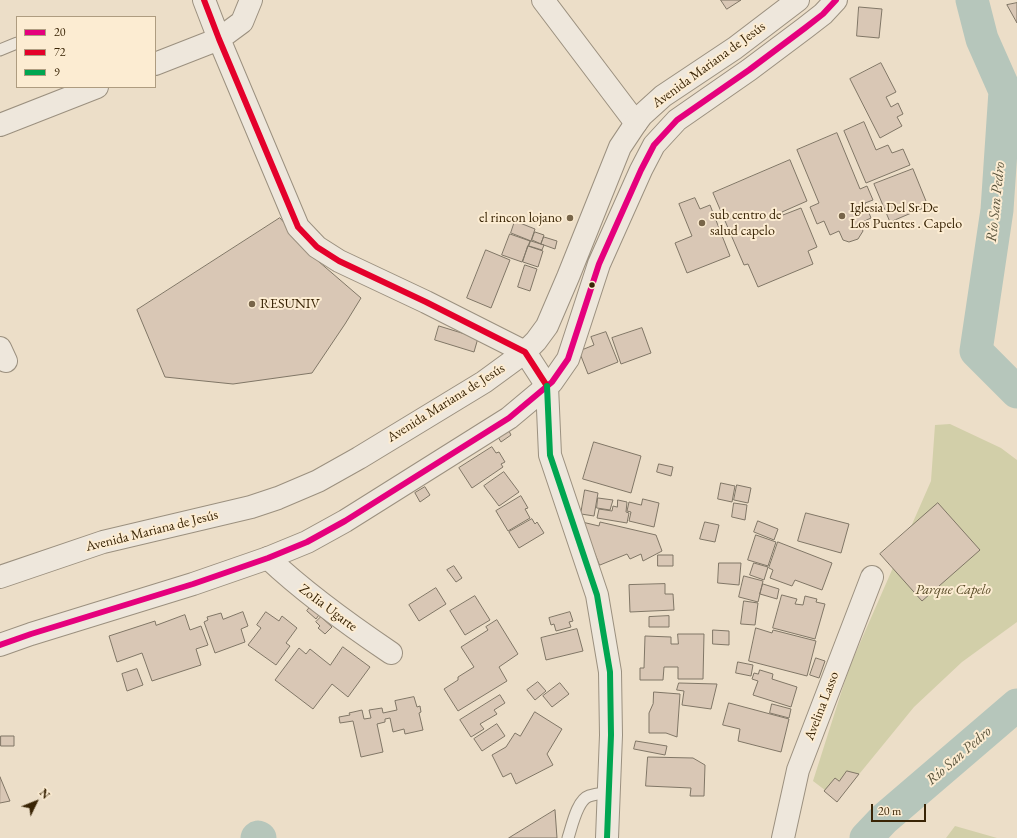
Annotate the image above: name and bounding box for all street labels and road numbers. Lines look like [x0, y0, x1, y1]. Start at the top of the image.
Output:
street label: Avenida Mariana de Jesús [649, 18, 769, 112]
street label: Avenida Mariana de Jesús [384, 360, 508, 446]
street label: Avenida Mariana de Jesús [84, 506, 220, 556]
street label: ZoIia Ugarte [296, 581, 360, 635]
street label: Avelina Lasso [801, 669, 843, 743]

